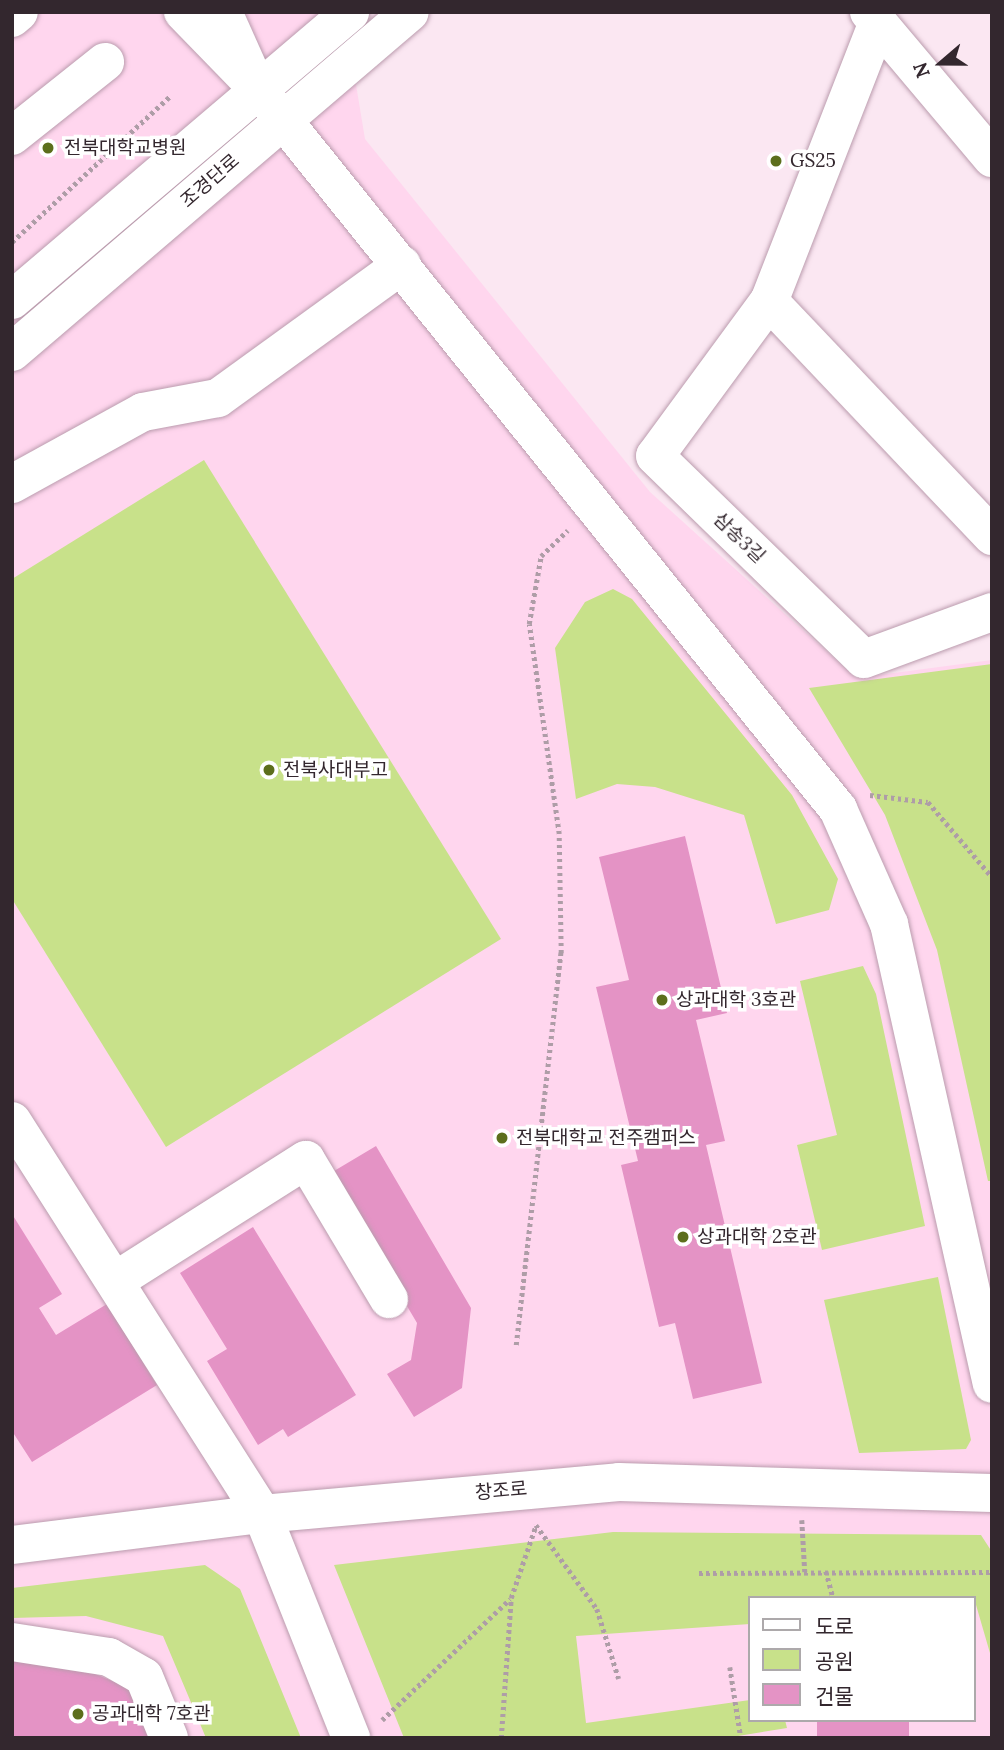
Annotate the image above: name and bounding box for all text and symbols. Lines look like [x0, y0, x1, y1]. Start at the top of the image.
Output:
north arrow [906, 28, 976, 98]
text: N [907, 59, 935, 81]
place label: 전북대학교병원 [64, 137, 186, 159]
marker: 전북대학교병원 [38, 138, 58, 158]
street label: 조경단로 [176, 149, 244, 213]
place label: GS25 [790, 150, 836, 172]
marker: GS25 [768, 153, 784, 169]
street label: 삼송3길 [708, 508, 770, 568]
place label: 전북사대부고 [283, 759, 388, 781]
marker: 전북사대부고 [261, 762, 277, 778]
place label: 상과대학 3호관 [676, 989, 796, 1011]
marker: 상과대학 3호관 [654, 992, 670, 1008]
place label: 전북대학교 전주캠퍼스 [516, 1127, 696, 1149]
marker: 전북대학교 전주캠퍼스 [494, 1130, 510, 1146]
place label: 상과대학 2호관 [697, 1226, 817, 1248]
marker: 상과대학 2호관 [675, 1229, 691, 1245]
street label: 창조로 [474, 1477, 528, 1505]
legend [748, 1596, 976, 1722]
text: 도로 [815, 1613, 854, 1640]
text: 공원 [815, 1648, 854, 1675]
text: 건물 [815, 1683, 854, 1710]
place label: 공과대학 7호관 [92, 1703, 211, 1725]
marker: 공과대학 7호관 [70, 1706, 86, 1722]

